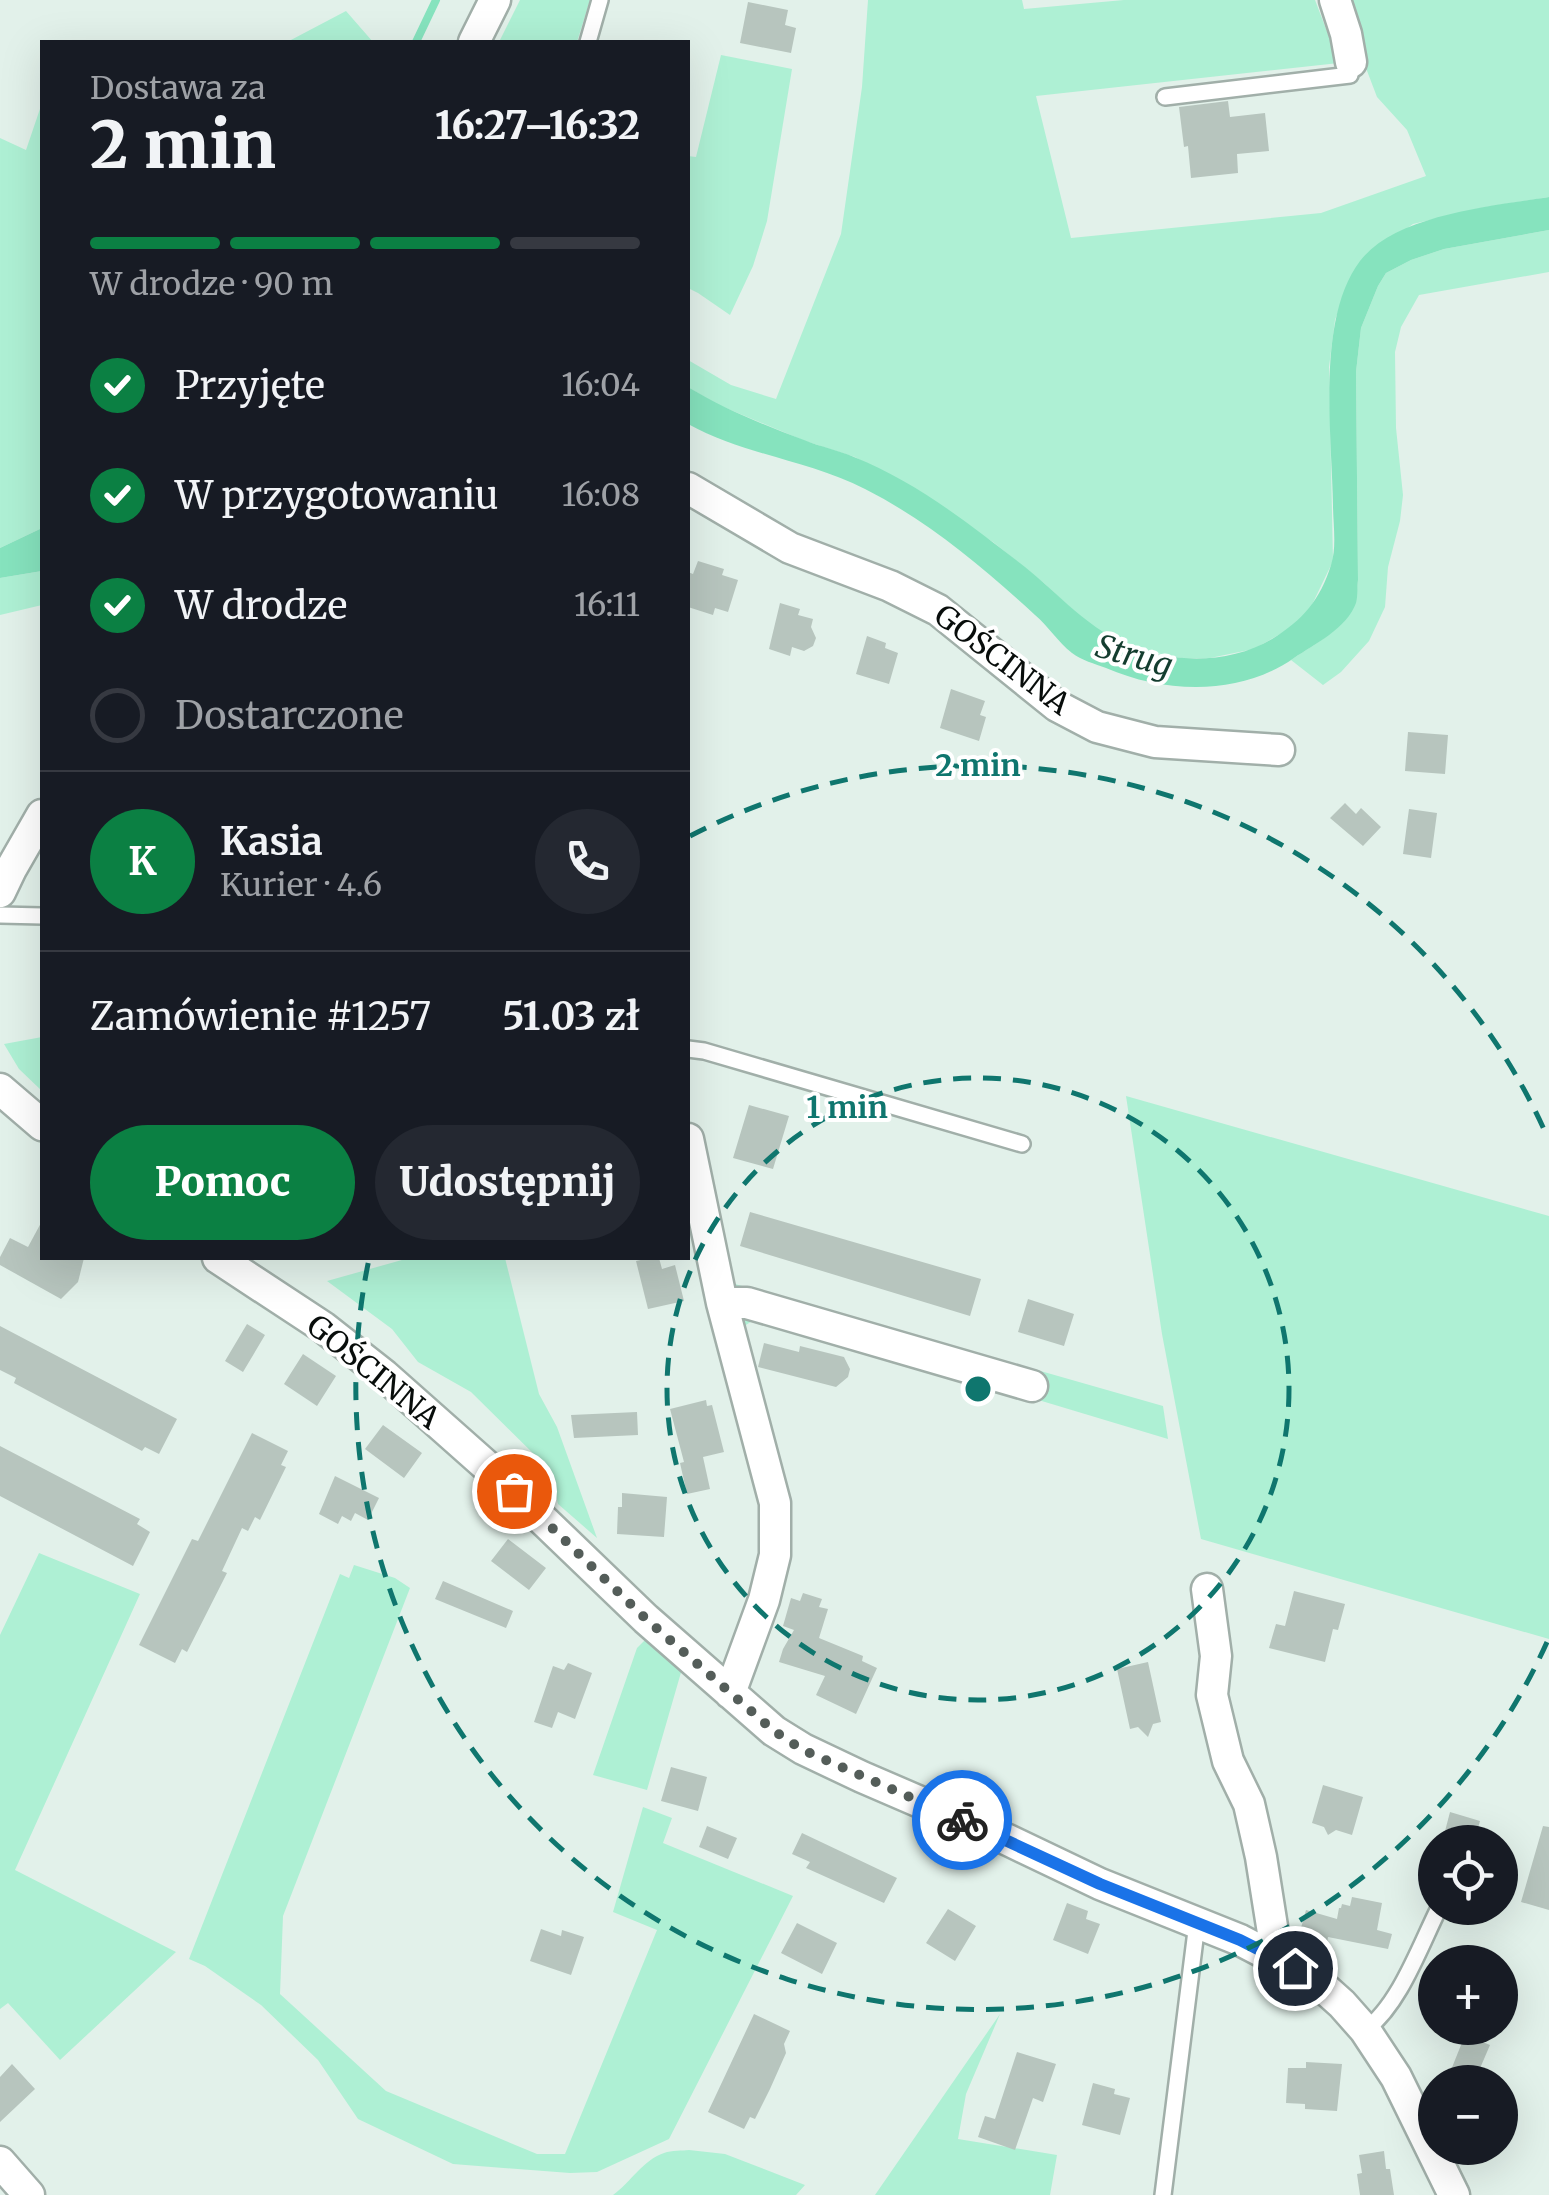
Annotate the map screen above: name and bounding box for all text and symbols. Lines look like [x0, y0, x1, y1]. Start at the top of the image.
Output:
text: Dostawa za [90, 68, 266, 108]
text: 16:27–16:32 [435, 102, 640, 149]
text: 2 min [90, 104, 276, 186]
text: W drodze · 90 m [90, 264, 333, 304]
icon: check [90, 358, 145, 413]
text: Przyjęte [175, 362, 325, 409]
text: 16:04 [561, 365, 640, 405]
icon: check [90, 468, 145, 523]
text: W przygotowaniu [175, 472, 499, 519]
text: 16:08 [562, 475, 640, 515]
icon: check [90, 578, 145, 633]
text: W drodze [175, 582, 347, 629]
text: 16:11 [574, 585, 640, 625]
street label: GOŚCINNA [927, 596, 1079, 723]
water label: Strug [1091, 626, 1177, 686]
text: Dostarczone [175, 692, 404, 739]
text: 2 min [935, 746, 1021, 784]
button: phone [535, 809, 640, 914]
text: Kasia [220, 818, 323, 865]
text: K [128, 838, 157, 885]
text: Kurier · 4.6 [220, 865, 382, 905]
text: Zamówienie #1257 [90, 993, 431, 1040]
text: 51.03 zł [502, 993, 640, 1040]
text: 1 min [806, 1088, 888, 1126]
button: Pomoc [90, 1125, 355, 1240]
button: Udostępnij [375, 1125, 640, 1240]
street label: GOŚCINNA [299, 1306, 449, 1437]
centre of rings [960, 1371, 996, 1407]
pin [472, 1449, 557, 1534]
icon: bag [487, 1464, 542, 1519]
courier [912, 1770, 1012, 1870]
icon: bike [935, 1793, 990, 1848]
map controls [1418, 1825, 1518, 2165]
button: locate [1418, 1825, 1518, 1925]
pin [1253, 1926, 1338, 2011]
icon: home [1268, 1941, 1323, 1996]
button: + [1418, 1945, 1518, 2045]
button: − [1418, 2065, 1518, 2165]

